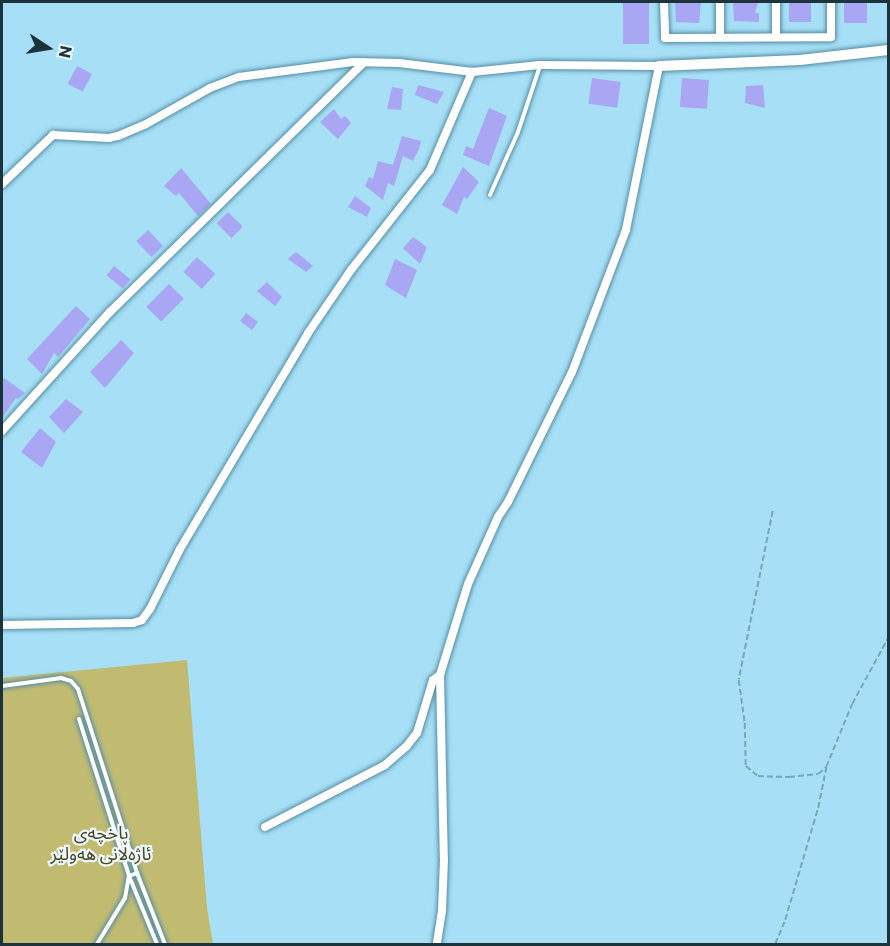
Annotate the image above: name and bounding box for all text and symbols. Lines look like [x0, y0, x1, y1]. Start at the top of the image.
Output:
north arrow [18, 18, 78, 78]
text: N [56, 44, 77, 60]
park label: باخچەی ئاژەڵانی هەولێر [51, 822, 151, 864]

